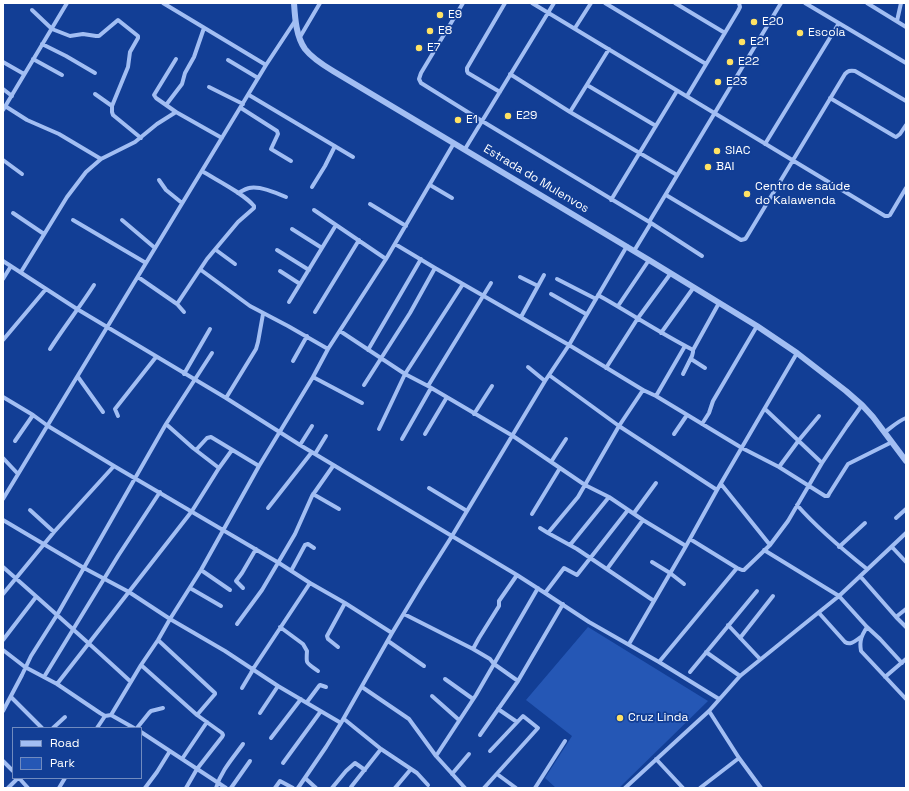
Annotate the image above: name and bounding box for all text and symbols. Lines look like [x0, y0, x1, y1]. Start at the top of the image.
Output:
place label: E9 [448, 8, 462, 22]
marker: E9 [435, 10, 445, 20]
place label: E20 [762, 15, 784, 29]
marker: E20 [749, 17, 759, 27]
place label: E8 [438, 24, 452, 38]
marker: E8 [425, 26, 435, 36]
place label: Escola [808, 26, 846, 40]
marker: Escola [795, 28, 805, 38]
place label: E21 [750, 35, 769, 49]
marker: E21 [737, 37, 747, 47]
place label: E7 [427, 41, 441, 55]
marker: E7 [414, 43, 424, 53]
place label: E22 [738, 55, 759, 69]
marker: E22 [725, 57, 735, 67]
place label: E23 [726, 75, 747, 89]
marker: E23 [713, 77, 723, 87]
place label: E29 [516, 109, 537, 123]
marker: E29 [503, 111, 513, 121]
place label: E1 [466, 113, 478, 127]
marker: E1 [453, 115, 463, 125]
street label: Estrada do Mulenvos [481, 142, 591, 216]
place label: SIAC [725, 144, 750, 158]
marker: SIAC [712, 146, 722, 156]
place label: BAI [716, 160, 734, 174]
marker: BAI [703, 162, 713, 172]
place label: Centro de saúde do Kalawenda [755, 180, 850, 208]
marker: Centro de saúde do Kalawenda [742, 189, 752, 199]
place label: Cruz Linda [628, 711, 688, 725]
marker: Cruz Linda [615, 713, 625, 723]
legend [12, 727, 142, 779]
text: Road [50, 735, 79, 751]
text: Park [50, 755, 75, 771]

